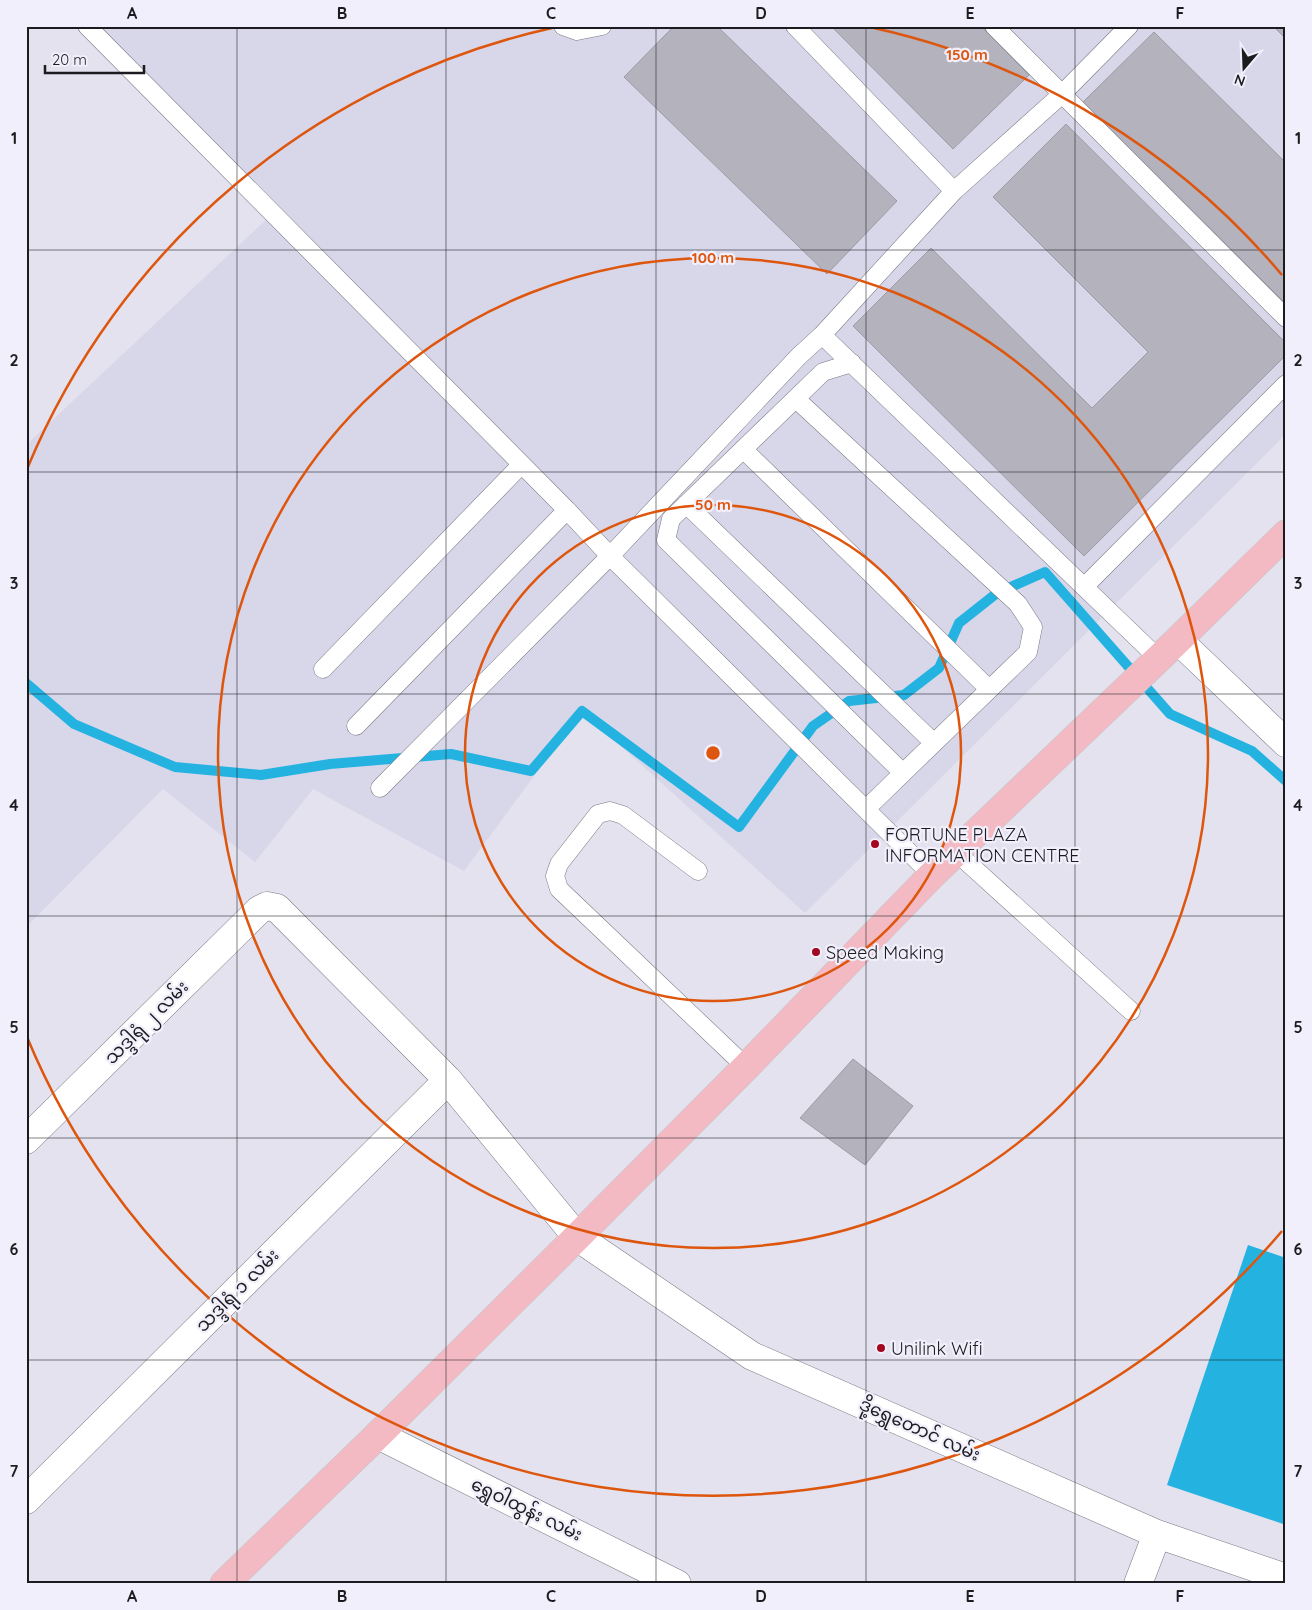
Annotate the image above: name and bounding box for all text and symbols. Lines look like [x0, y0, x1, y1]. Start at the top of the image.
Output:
text: A [127, 3, 138, 23]
text: B [337, 3, 347, 23]
text: C [546, 3, 556, 23]
text: D [755, 3, 767, 23]
text: E [965, 3, 975, 23]
text: F [1176, 3, 1185, 23]
scale bar [45, 42, 144, 74]
north arrow [1220, 42, 1270, 92]
text: 150 m [946, 45, 988, 64]
text: 20 m [52, 50, 87, 69]
text: N [1232, 70, 1248, 90]
text: 1 [11, 128, 17, 148]
text: 1 [1295, 128, 1301, 148]
text: 100 m [692, 248, 734, 267]
text: 2 [9, 350, 19, 370]
text: 2 [1293, 350, 1303, 370]
text: 50 m [695, 495, 731, 514]
text: 3 [10, 573, 18, 593]
text: 3 [1294, 573, 1302, 593]
centre of rings [704, 744, 722, 762]
text: 4 [9, 795, 19, 815]
text: 4 [1293, 795, 1303, 815]
place label: FORTUNE PLAZA INFORMATION CENTRE [885, 823, 1080, 867]
marker: FORTUNE PLAZA INFORMATION CENTRE [869, 838, 881, 850]
place label: Speed Making [826, 941, 944, 964]
marker: Speed Making [810, 946, 822, 958]
street label: သဒ္ဒါရုံ ၂ လမ်း [98, 974, 196, 1072]
text: 5 [9, 1017, 19, 1037]
text: 5 [1293, 1017, 1303, 1037]
text: 6 [10, 1239, 19, 1259]
text: 6 [1294, 1239, 1303, 1259]
street label: သဒ္ဒါရုံ ၁ လမ်း [190, 1243, 287, 1340]
place label: Unilink Wifi [891, 1337, 983, 1360]
marker: Unilink Wifi [875, 1342, 887, 1354]
street label: ဒို့ရွှေတောင် လမ်း [854, 1390, 985, 1470]
text: 7 [10, 1461, 19, 1481]
text: 7 [1294, 1461, 1303, 1481]
street label: ရွှေဝါထွန်း လမ်း [466, 1471, 587, 1549]
text: A [127, 1586, 138, 1606]
text: B [337, 1586, 347, 1606]
text: C [546, 1586, 556, 1606]
text: D [755, 1586, 767, 1606]
text: E [965, 1586, 975, 1606]
text: F [1176, 1586, 1185, 1606]

